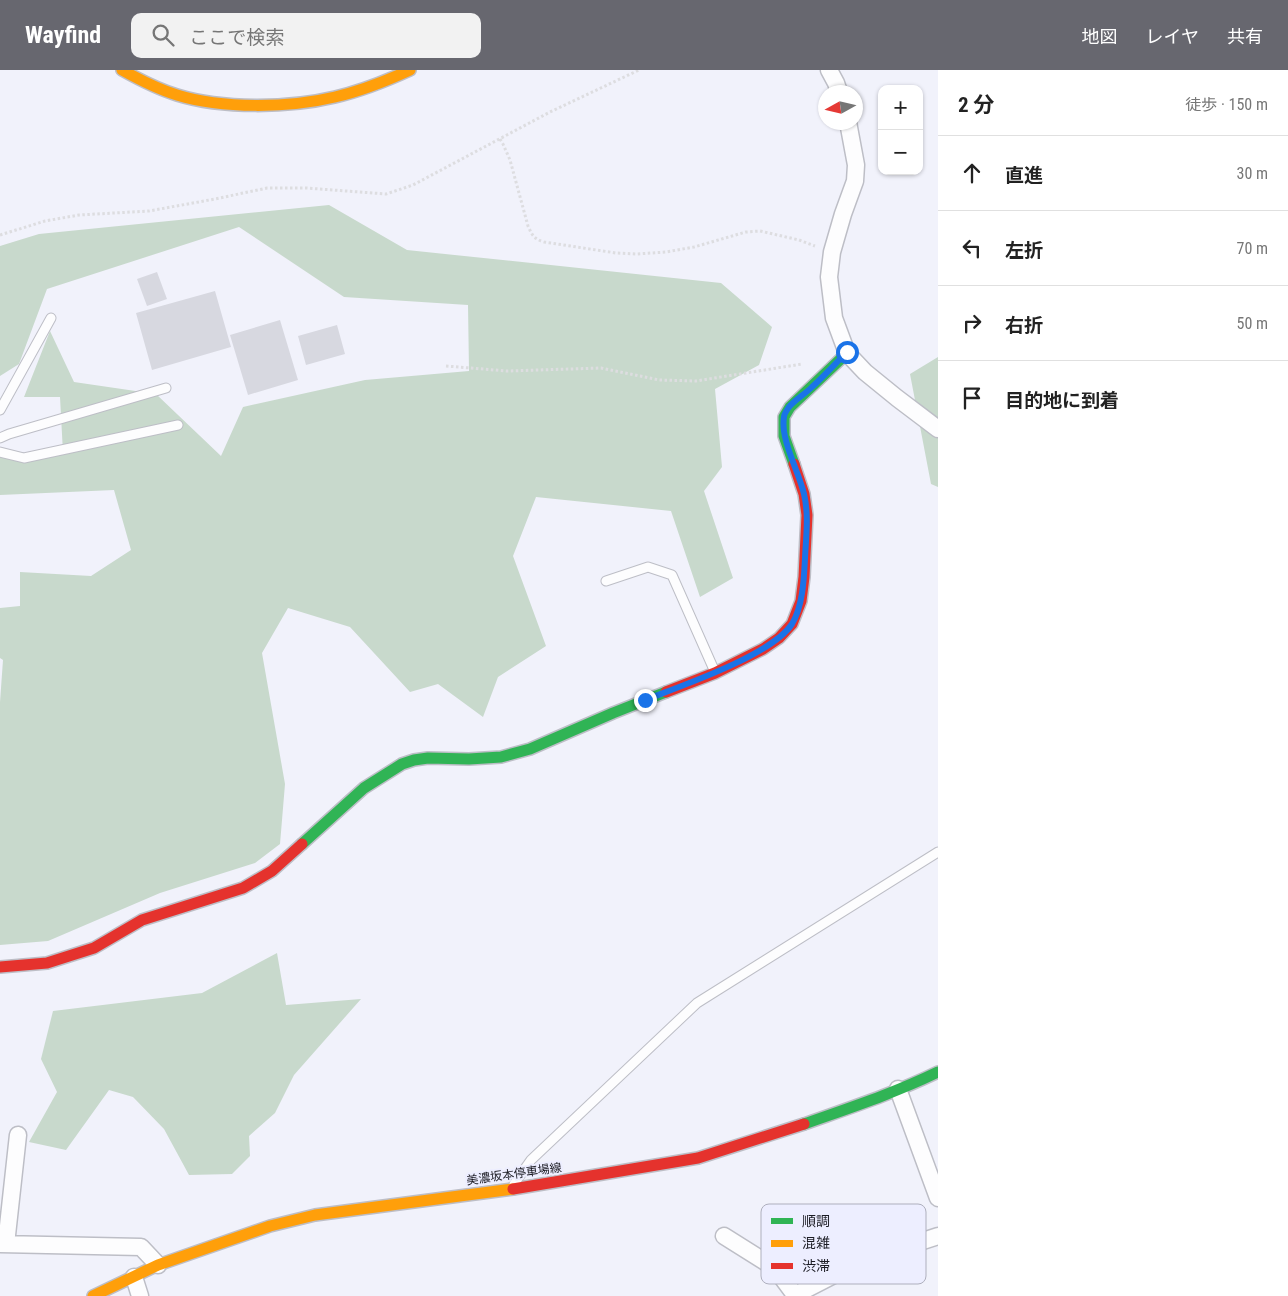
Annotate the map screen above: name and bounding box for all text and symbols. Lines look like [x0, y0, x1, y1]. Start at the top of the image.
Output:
search box [131, 13, 481, 58]
text: Wayfind [25, 21, 101, 49]
icon: search [149, 21, 177, 49]
text: ここで検索 [189, 26, 284, 49]
text: 地図 [1082, 26, 1118, 47]
text: レイヤ [1146, 26, 1199, 47]
text: 共有 [1227, 26, 1263, 47]
north arrow [818, 85, 863, 130]
map controls [878, 85, 923, 175]
button: + [878, 85, 923, 130]
text: 2 分 [958, 93, 994, 117]
text: 徒歩 · 150 m [1185, 95, 1268, 114]
button: − [878, 130, 923, 175]
icon: ahead [958, 159, 986, 187]
text: 直進 [1005, 164, 1043, 187]
text: 30 m [1236, 164, 1268, 183]
icon: left [958, 234, 986, 262]
text: 左折 [1005, 239, 1043, 262]
text: 70 m [1236, 239, 1268, 258]
icon: right [958, 309, 986, 337]
text: 右折 [1005, 314, 1043, 337]
text: 50 m [1236, 314, 1268, 333]
route start [836, 341, 859, 364]
icon: arrive [958, 384, 986, 412]
text: 目的地に到着 [1005, 389, 1119, 412]
route end [634, 689, 657, 712]
street label: 美濃坂本停車場線 [465, 1160, 563, 1188]
legend [761, 1204, 926, 1284]
text: 順調 [802, 1213, 830, 1229]
text: 混雑 [802, 1235, 830, 1251]
text: 渋滞 [802, 1258, 830, 1274]

